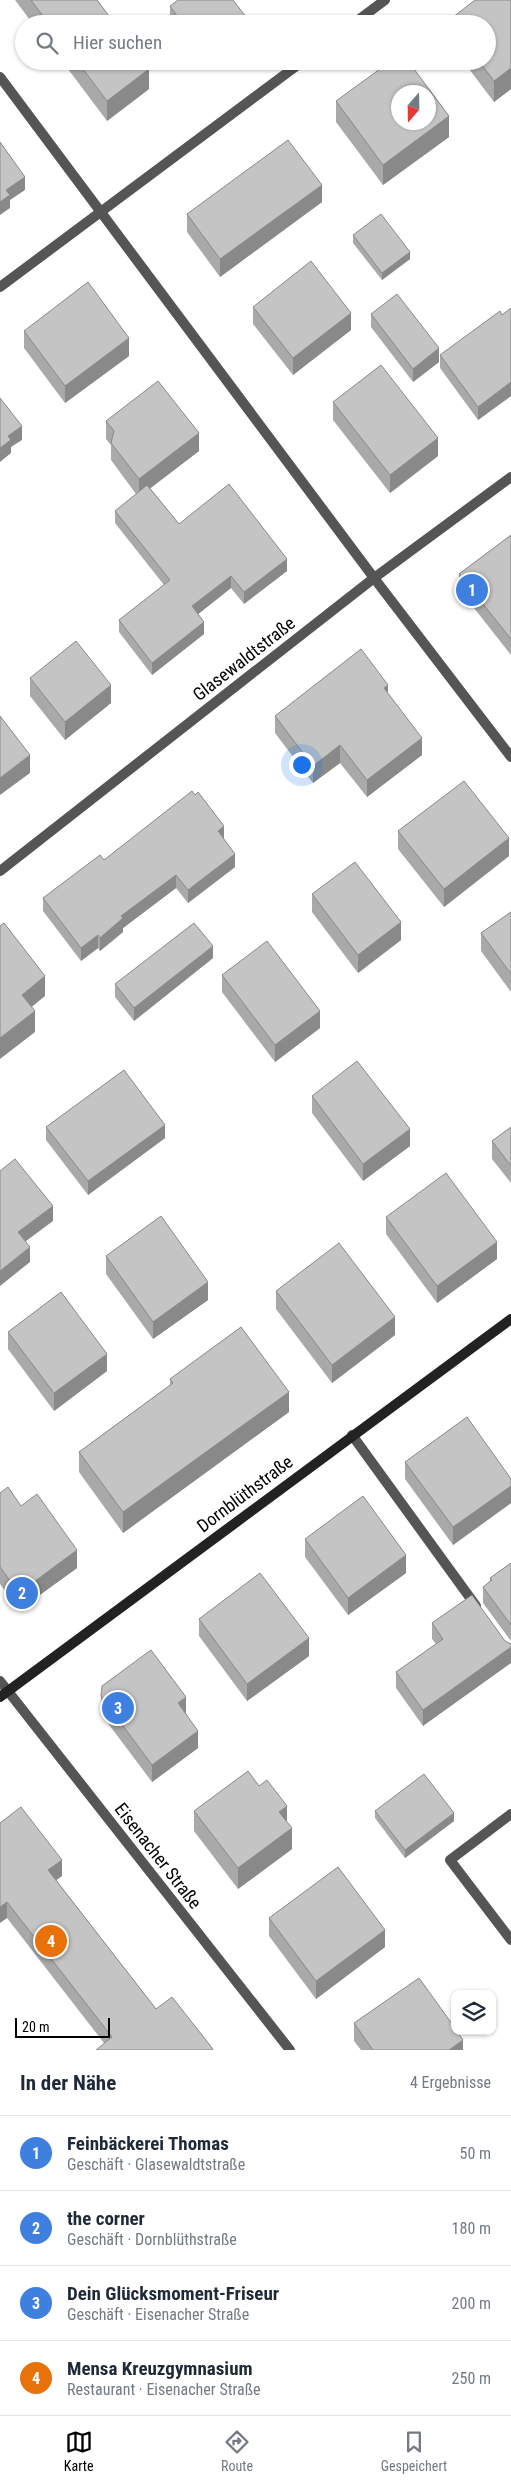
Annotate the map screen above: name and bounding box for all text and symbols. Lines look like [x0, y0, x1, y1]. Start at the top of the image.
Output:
search box [15, 15, 496, 70]
icon: search [33, 29, 61, 57]
text: Hier suchen [73, 31, 162, 54]
north arrow [391, 85, 436, 130]
pin: 1 [456, 571, 488, 609]
street label: Glasewaldtstraße [188, 612, 299, 705]
your location [289, 752, 315, 778]
street label: Dornblüthstraße [193, 1451, 297, 1536]
pin: 2 [6, 1574, 38, 1612]
pin: 3 [102, 1689, 134, 1727]
street label: Eisenacher Straße [111, 1799, 206, 1913]
pin: 4 [35, 1922, 67, 1960]
map controls [451, 1990, 496, 2035]
button: layers [451, 1990, 496, 2035]
scale bar [15, 2015, 110, 2038]
text: 20 m [22, 2019, 50, 2035]
text: In der Nähe [20, 2071, 116, 2095]
text: 4 Ergebnisse [410, 2073, 491, 2092]
text: Feinbäckerei Thomas [67, 2132, 229, 2155]
text: 1 [32, 2144, 40, 2163]
text: 50 m [459, 2144, 491, 2163]
text: Geschäft · Glasewaldtstraße [67, 2155, 245, 2174]
text: the corner [67, 2207, 145, 2230]
text: 2 [32, 2219, 40, 2238]
text: 180 m [452, 2219, 491, 2238]
text: Geschäft · Dornblüthstraße [67, 2230, 237, 2249]
text: Dein Glücksmoment-Friseur [67, 2282, 279, 2305]
text: 3 [32, 2294, 40, 2313]
text: 200 m [452, 2294, 491, 2313]
text: Geschäft · Eisenacher Straße [67, 2305, 249, 2324]
text: Mensa Kreuzgymnasium [67, 2357, 253, 2380]
text: 4 [32, 2369, 40, 2388]
text: 250 m [452, 2369, 491, 2388]
text: Restaurant · Eisenacher Straße [67, 2380, 260, 2399]
tab: Karte [64, 2428, 93, 2474]
tab: Route [221, 2428, 253, 2474]
tab: Gespeichert [381, 2428, 447, 2474]

